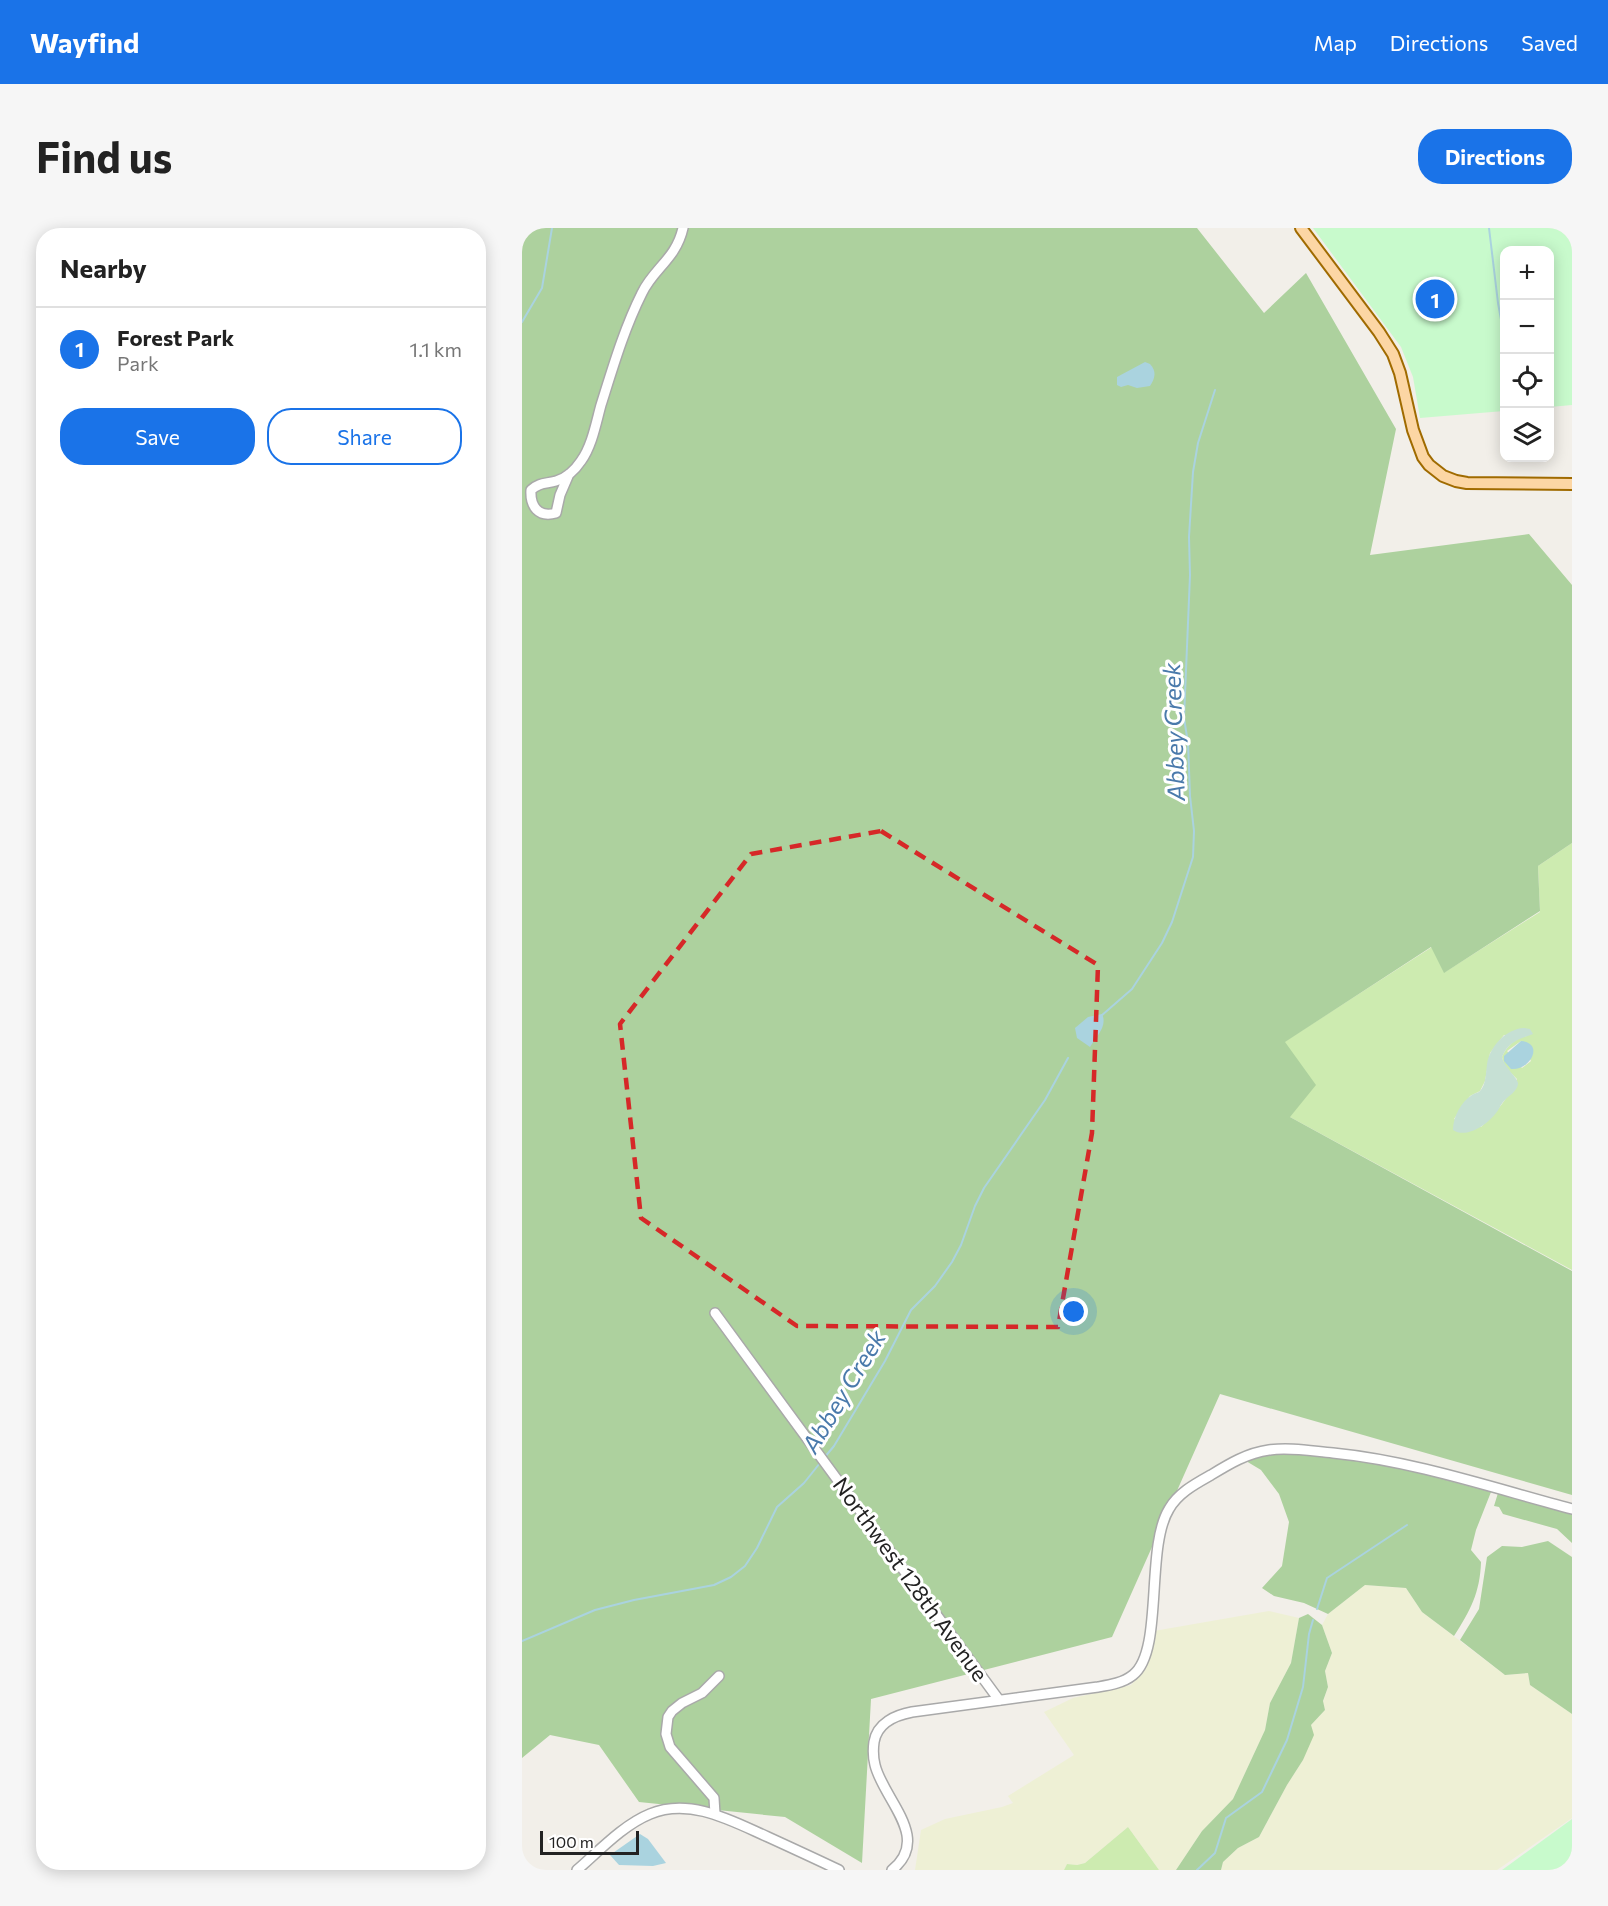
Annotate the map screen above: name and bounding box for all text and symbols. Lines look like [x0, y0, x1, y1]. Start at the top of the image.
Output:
text: Wayfind [30, 25, 139, 59]
text: Map [1314, 30, 1357, 55]
text: Directions [1390, 30, 1488, 55]
text: Saved [1521, 30, 1578, 55]
button: Directions [1418, 129, 1572, 184]
text: Find us [36, 130, 172, 182]
map controls [1500, 246, 1554, 462]
button: + [1500, 246, 1554, 300]
text: Nearby [60, 252, 147, 283]
pin: 1 [1416, 276, 1454, 322]
button: − [1500, 300, 1554, 354]
text: Forest Park [117, 324, 234, 351]
text: 1 [75, 337, 84, 361]
text: 1.1 km [410, 337, 462, 361]
text: Park [117, 351, 159, 375]
button: locate [1500, 354, 1554, 408]
button: Save [60, 408, 255, 465]
button: Share [267, 408, 462, 465]
button: layers [1500, 408, 1554, 462]
water label: Abbey Creek [1156, 661, 1190, 803]
your location [1059, 1297, 1088, 1326]
water label: Abbey Creek [794, 1323, 892, 1459]
street label: Northwest 128th Avenue [828, 1472, 994, 1686]
scale bar [540, 1828, 639, 1856]
text: 100 m [549, 1832, 594, 1851]

